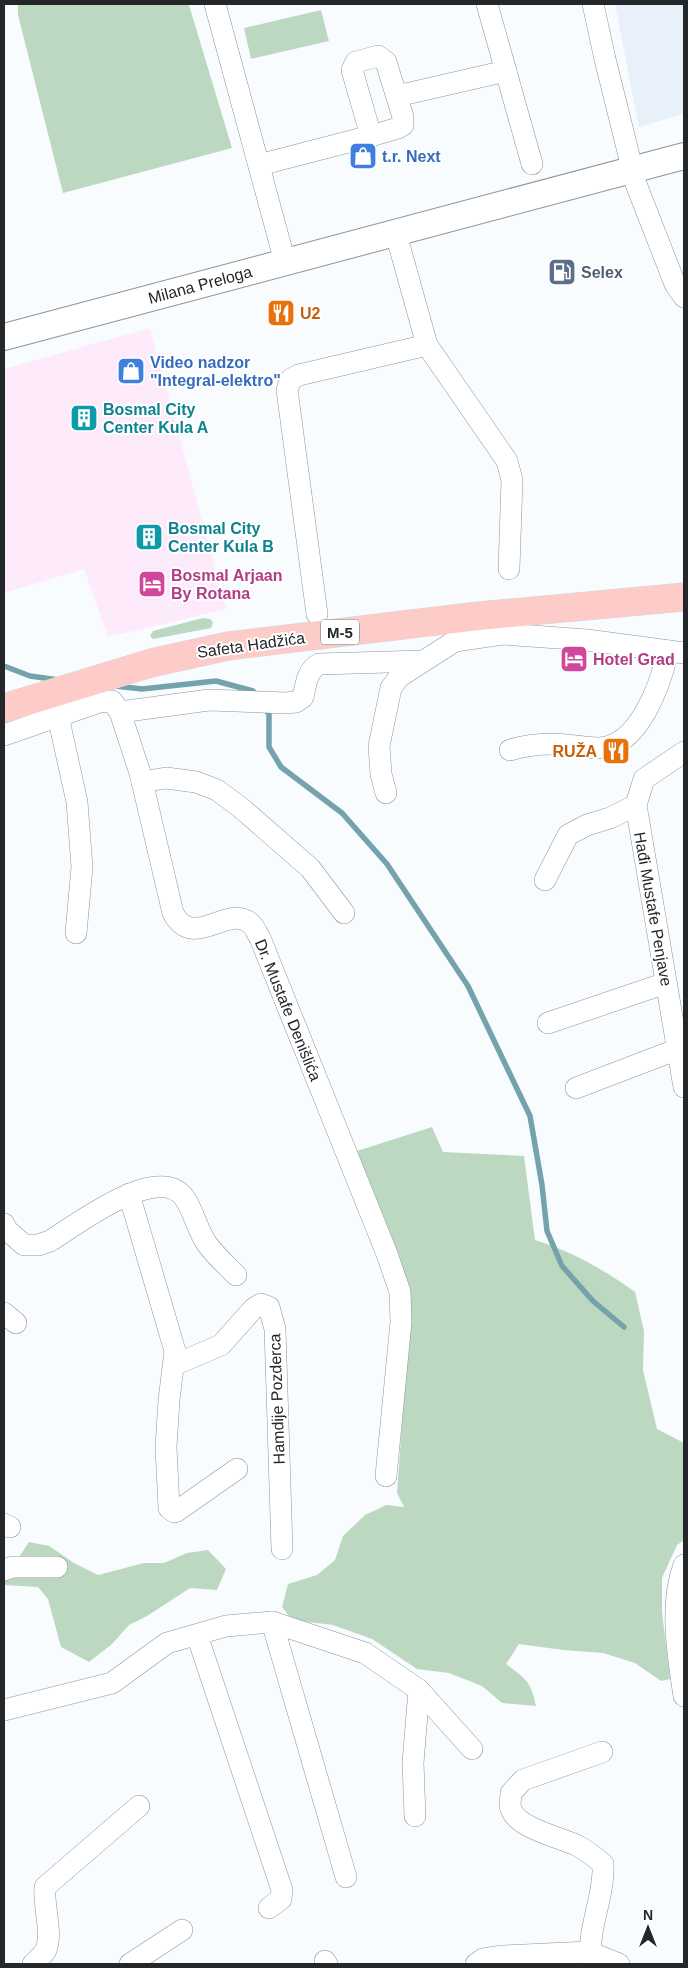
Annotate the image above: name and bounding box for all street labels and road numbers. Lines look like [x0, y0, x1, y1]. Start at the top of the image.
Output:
street label: Milana Preloga [146, 263, 254, 307]
road number: M-5 [321, 620, 359, 644]
street label: Safeta Hadžića [196, 629, 306, 661]
street label: Hađi Mustafe Penjave [631, 830, 675, 988]
street label: Dr. Mustafe Denišlića [252, 937, 324, 1083]
street label: Hamdije Pozderca [266, 1333, 288, 1465]

